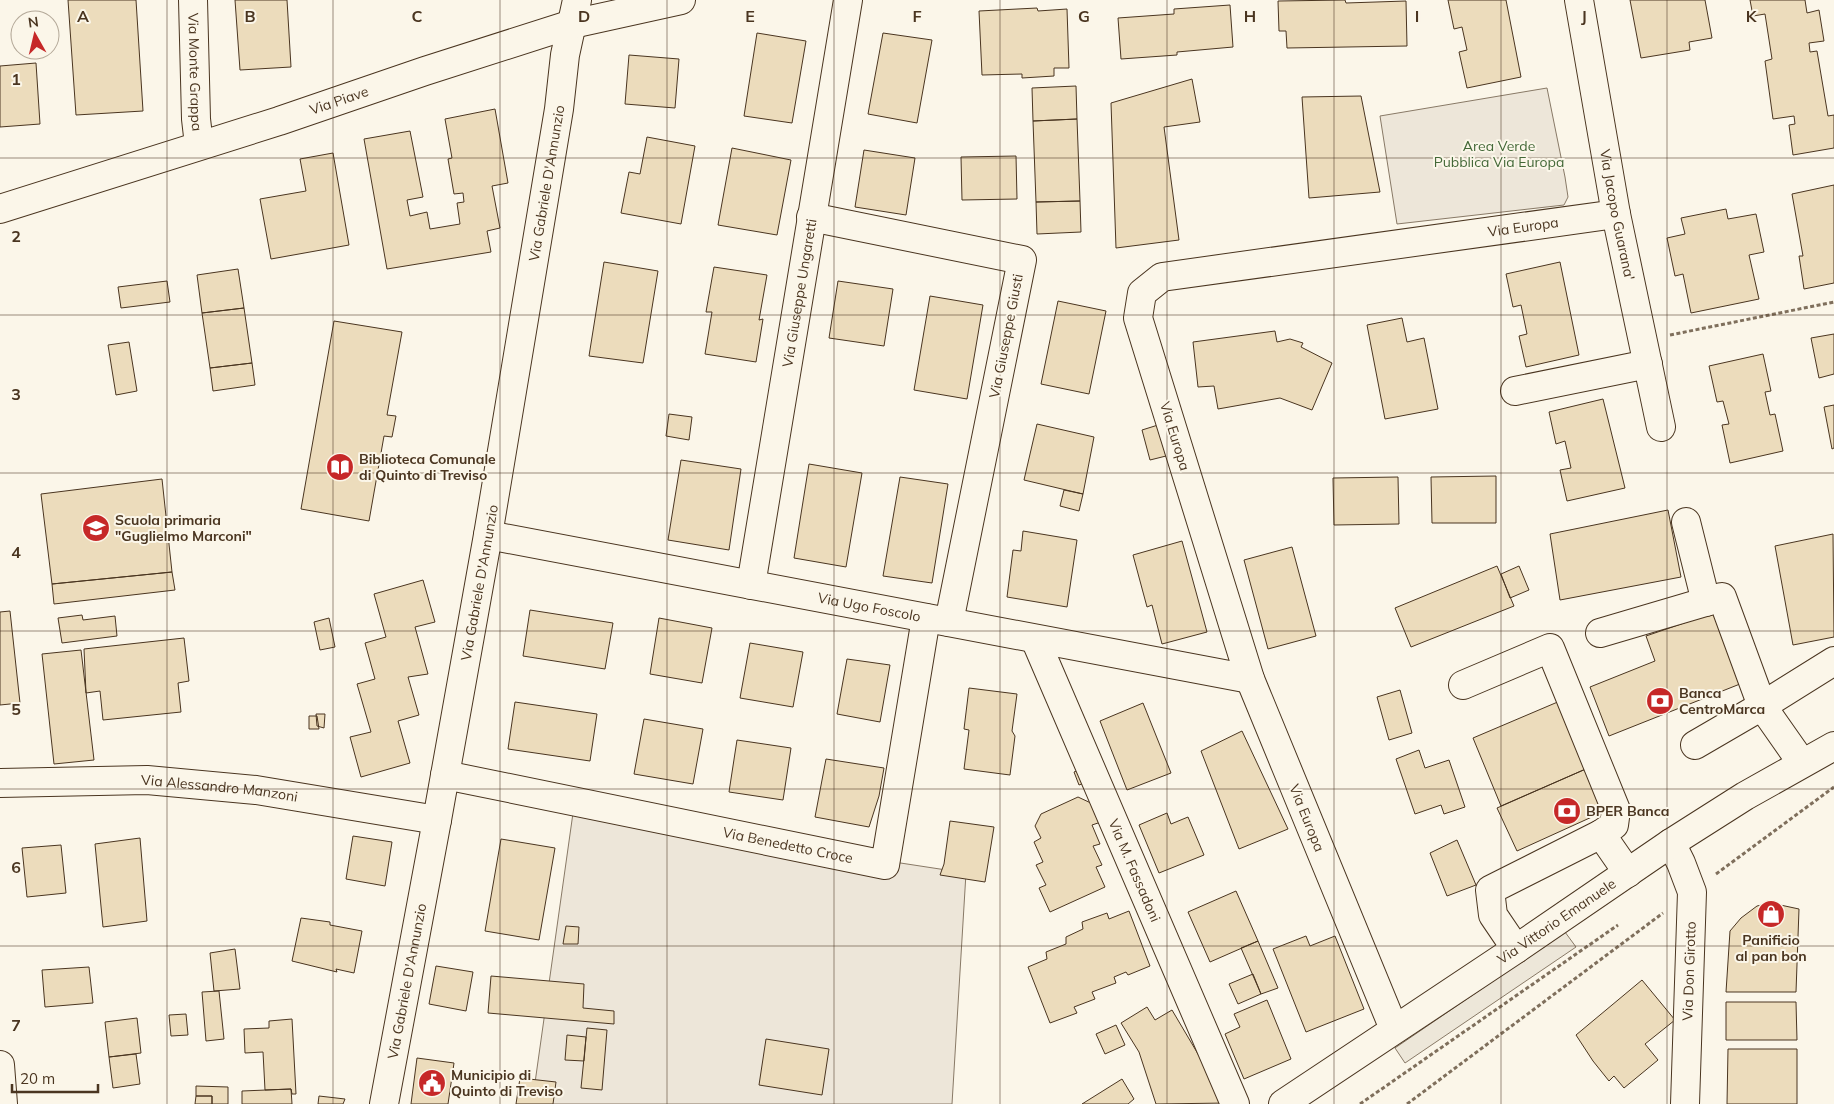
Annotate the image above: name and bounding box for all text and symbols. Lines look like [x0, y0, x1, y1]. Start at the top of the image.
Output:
text: A [77, 6, 89, 26]
text: B [244, 6, 256, 26]
text: C [412, 6, 423, 26]
text: D [578, 6, 590, 26]
text: E [745, 6, 755, 26]
text: F [912, 6, 922, 26]
text: G [1078, 6, 1090, 26]
text: H [1244, 6, 1256, 26]
text: I [1415, 6, 1419, 26]
text: J [1581, 6, 1587, 26]
text: K [1746, 6, 1758, 26]
north arrow [10, 10, 60, 60]
text: N [27, 12, 40, 32]
street label: Via Monte Grappa [184, 13, 206, 132]
text: 1 [11, 69, 21, 89]
street label: Via Piave [307, 82, 371, 119]
street label: Via Gabriele D'Annunzio [525, 104, 568, 263]
park label: Area Verde Pubblica Via Europa [1434, 137, 1564, 171]
street label: Via Jacopo Guarana' [1596, 148, 1639, 282]
street label: Via Europa [1487, 213, 1560, 241]
street label: Via Giuseppe Ungaretti [778, 217, 821, 369]
text: 2 [11, 226, 21, 246]
street label: Via Giuseppe Giusti [985, 272, 1027, 400]
text: 3 [11, 384, 21, 404]
street label: Via Europa [1156, 399, 1194, 473]
place label: Biblioteca Comunale di Quinto di Treviso [359, 450, 496, 484]
library icon: Biblioteca Comunale di Quinto di Treviso [325, 452, 355, 482]
street label: Via Gabriele D'Annunzio [457, 503, 502, 662]
place label: Scuola primaria "Guglielmo Marconi" [115, 511, 252, 545]
school or university icon: Scuola primaria "Guglielmo Marconi" [81, 513, 111, 543]
text: 4 [11, 542, 21, 562]
street label: Via Ugo Foscolo [816, 589, 922, 626]
place label: Banca CentroMarca [1679, 684, 1765, 718]
bank icon: Banca CentroMarca [1645, 686, 1675, 716]
text: 5 [11, 699, 21, 719]
street label: Via Alessandro Manzoni [141, 771, 299, 806]
street label: Via Europa [1285, 782, 1329, 854]
bank icon: BPER Banca [1552, 796, 1582, 826]
place label: BPER Banca [1586, 802, 1669, 820]
street label: Via M. Fassadoni [1105, 816, 1165, 925]
street label: Via Benedetto Croce [721, 823, 855, 867]
text: 6 [11, 857, 21, 877]
street label: Via Vittorio Emanuele [1494, 874, 1619, 968]
shop icon: Panificio al pan bon [1756, 899, 1786, 929]
street label: Via Gabriele D'Annunzio [384, 902, 430, 1061]
street label: Via Don Girotto [1678, 921, 1700, 1021]
place label: Panificio al pan bon [1735, 931, 1807, 965]
text: 7 [11, 1015, 21, 1035]
scale bar [12, 1062, 99, 1094]
place label: Municipio di Quinto di Treviso [451, 1066, 563, 1100]
public building icon: Municipio di Quinto di Treviso [417, 1068, 447, 1098]
text: 20 m [20, 1069, 55, 1088]

